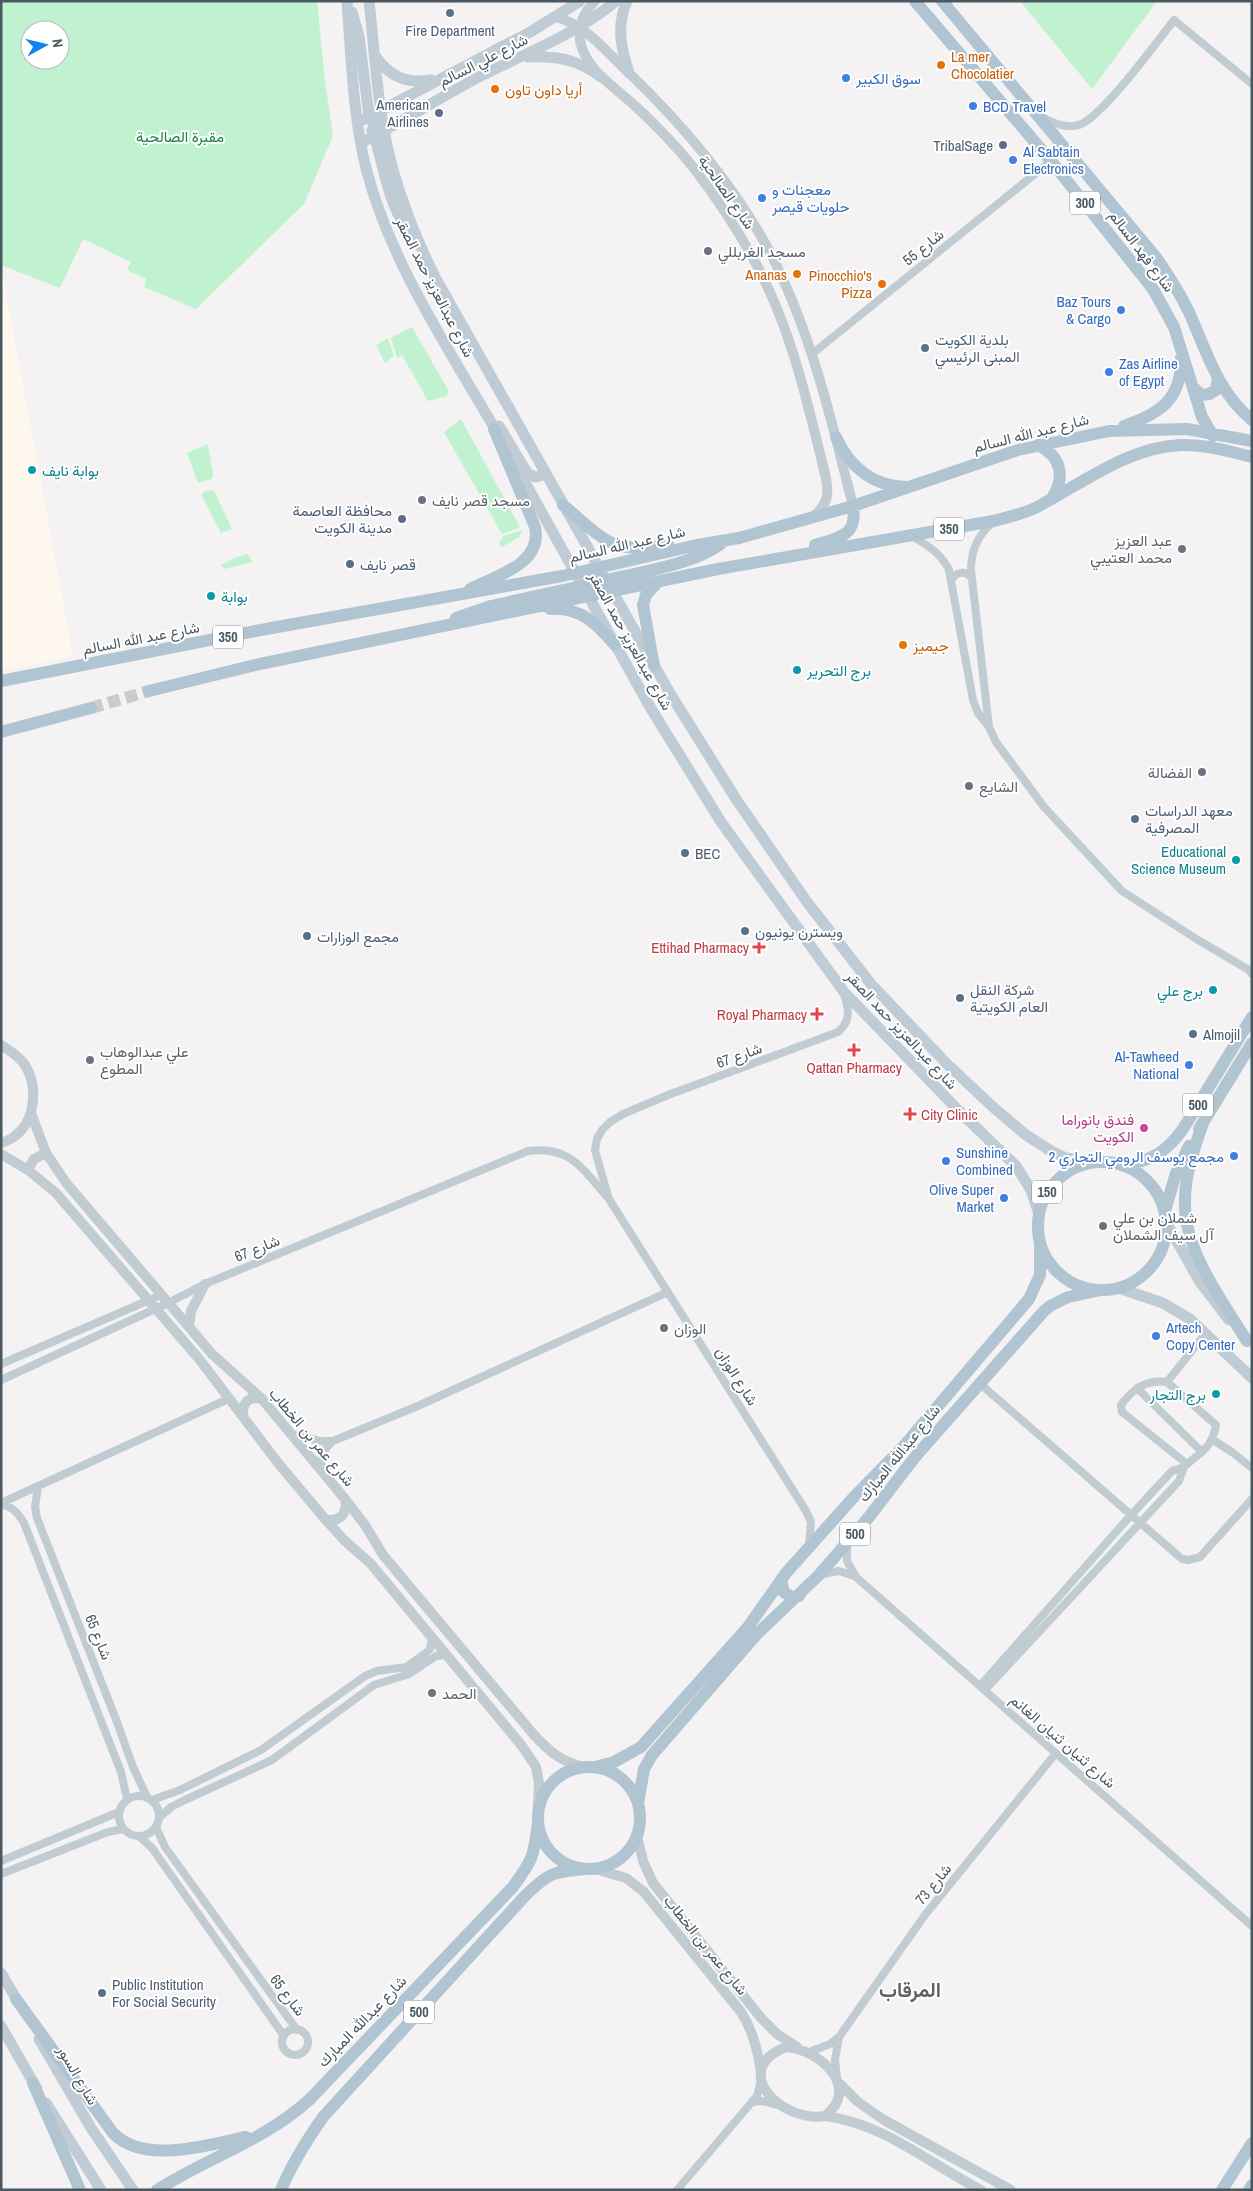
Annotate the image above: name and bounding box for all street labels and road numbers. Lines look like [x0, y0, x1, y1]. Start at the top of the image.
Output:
street label: شارع علي السالم [435, 28, 533, 94]
street label: شارع الصالحية [693, 151, 760, 234]
road number: 300 [1070, 192, 1100, 214]
street label: شارع فهد السالم [1103, 206, 1180, 297]
street label: شارع عبدالعزيز حمد الصقر [389, 212, 480, 361]
street label: شارع 55 [898, 224, 949, 271]
street label: شارع عبد الله السالم [971, 408, 1091, 458]
road number: 350 [934, 518, 964, 540]
street label: شارع عبد الله السالم [567, 520, 687, 569]
street label: شارع عبدالعزيز حمد الصقر [583, 567, 678, 715]
street label: شارع عبد الله السالم [81, 616, 202, 661]
road number: 350 [213, 626, 243, 649]
street label: شارع عبدالعزيز حمد الصقر [840, 965, 963, 1095]
street label: شارع 67 [713, 1037, 765, 1074]
road number: 500 [1183, 1094, 1213, 1116]
road number: 150 [1032, 1180, 1062, 1204]
street label: شارع 67 [231, 1229, 283, 1268]
street label: شارع الوزان [710, 1343, 763, 1410]
street label: شارع عمر بن الخطاب [264, 1383, 360, 1492]
street label: شارع عبدالله المبارك [853, 1400, 946, 1507]
road number: 500 [840, 1522, 870, 1546]
street label: شارع 65 [79, 1611, 118, 1663]
street label: شارع ثنيان ثنيان الغانم [1005, 1689, 1120, 1794]
street label: شارع 73 [910, 1859, 957, 1910]
street label: شارع عمر بن الخطاب [658, 1891, 753, 2000]
street label: شارع 65 [265, 1970, 311, 2021]
street label: شارع عبدالله المبارك [313, 1971, 412, 2072]
road number: 500 [404, 2000, 434, 2024]
street label: شارع السور [51, 2040, 104, 2109]

